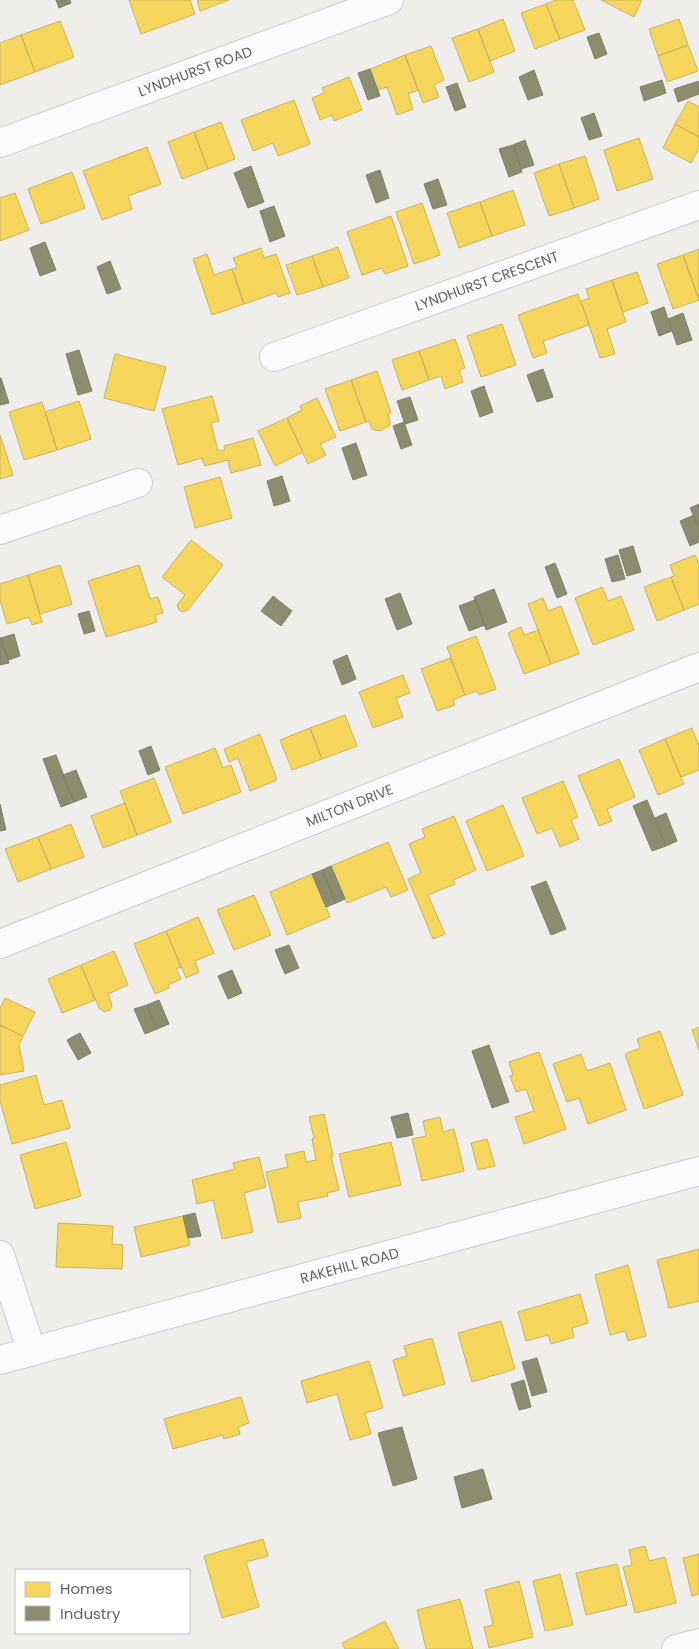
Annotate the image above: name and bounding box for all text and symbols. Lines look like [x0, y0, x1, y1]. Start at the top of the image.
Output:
street label: LYNDHURST ROAD [135, 41, 255, 101]
street label: LYNDHURST CRESCENT [412, 246, 562, 316]
street label: MILTON DRIVE [303, 779, 396, 832]
street label: RAKEHILL ROAD [298, 1243, 401, 1288]
legend [15, 1569, 190, 1634]
text: Homes [60, 1578, 113, 1599]
text: Industry [60, 1603, 121, 1624]

